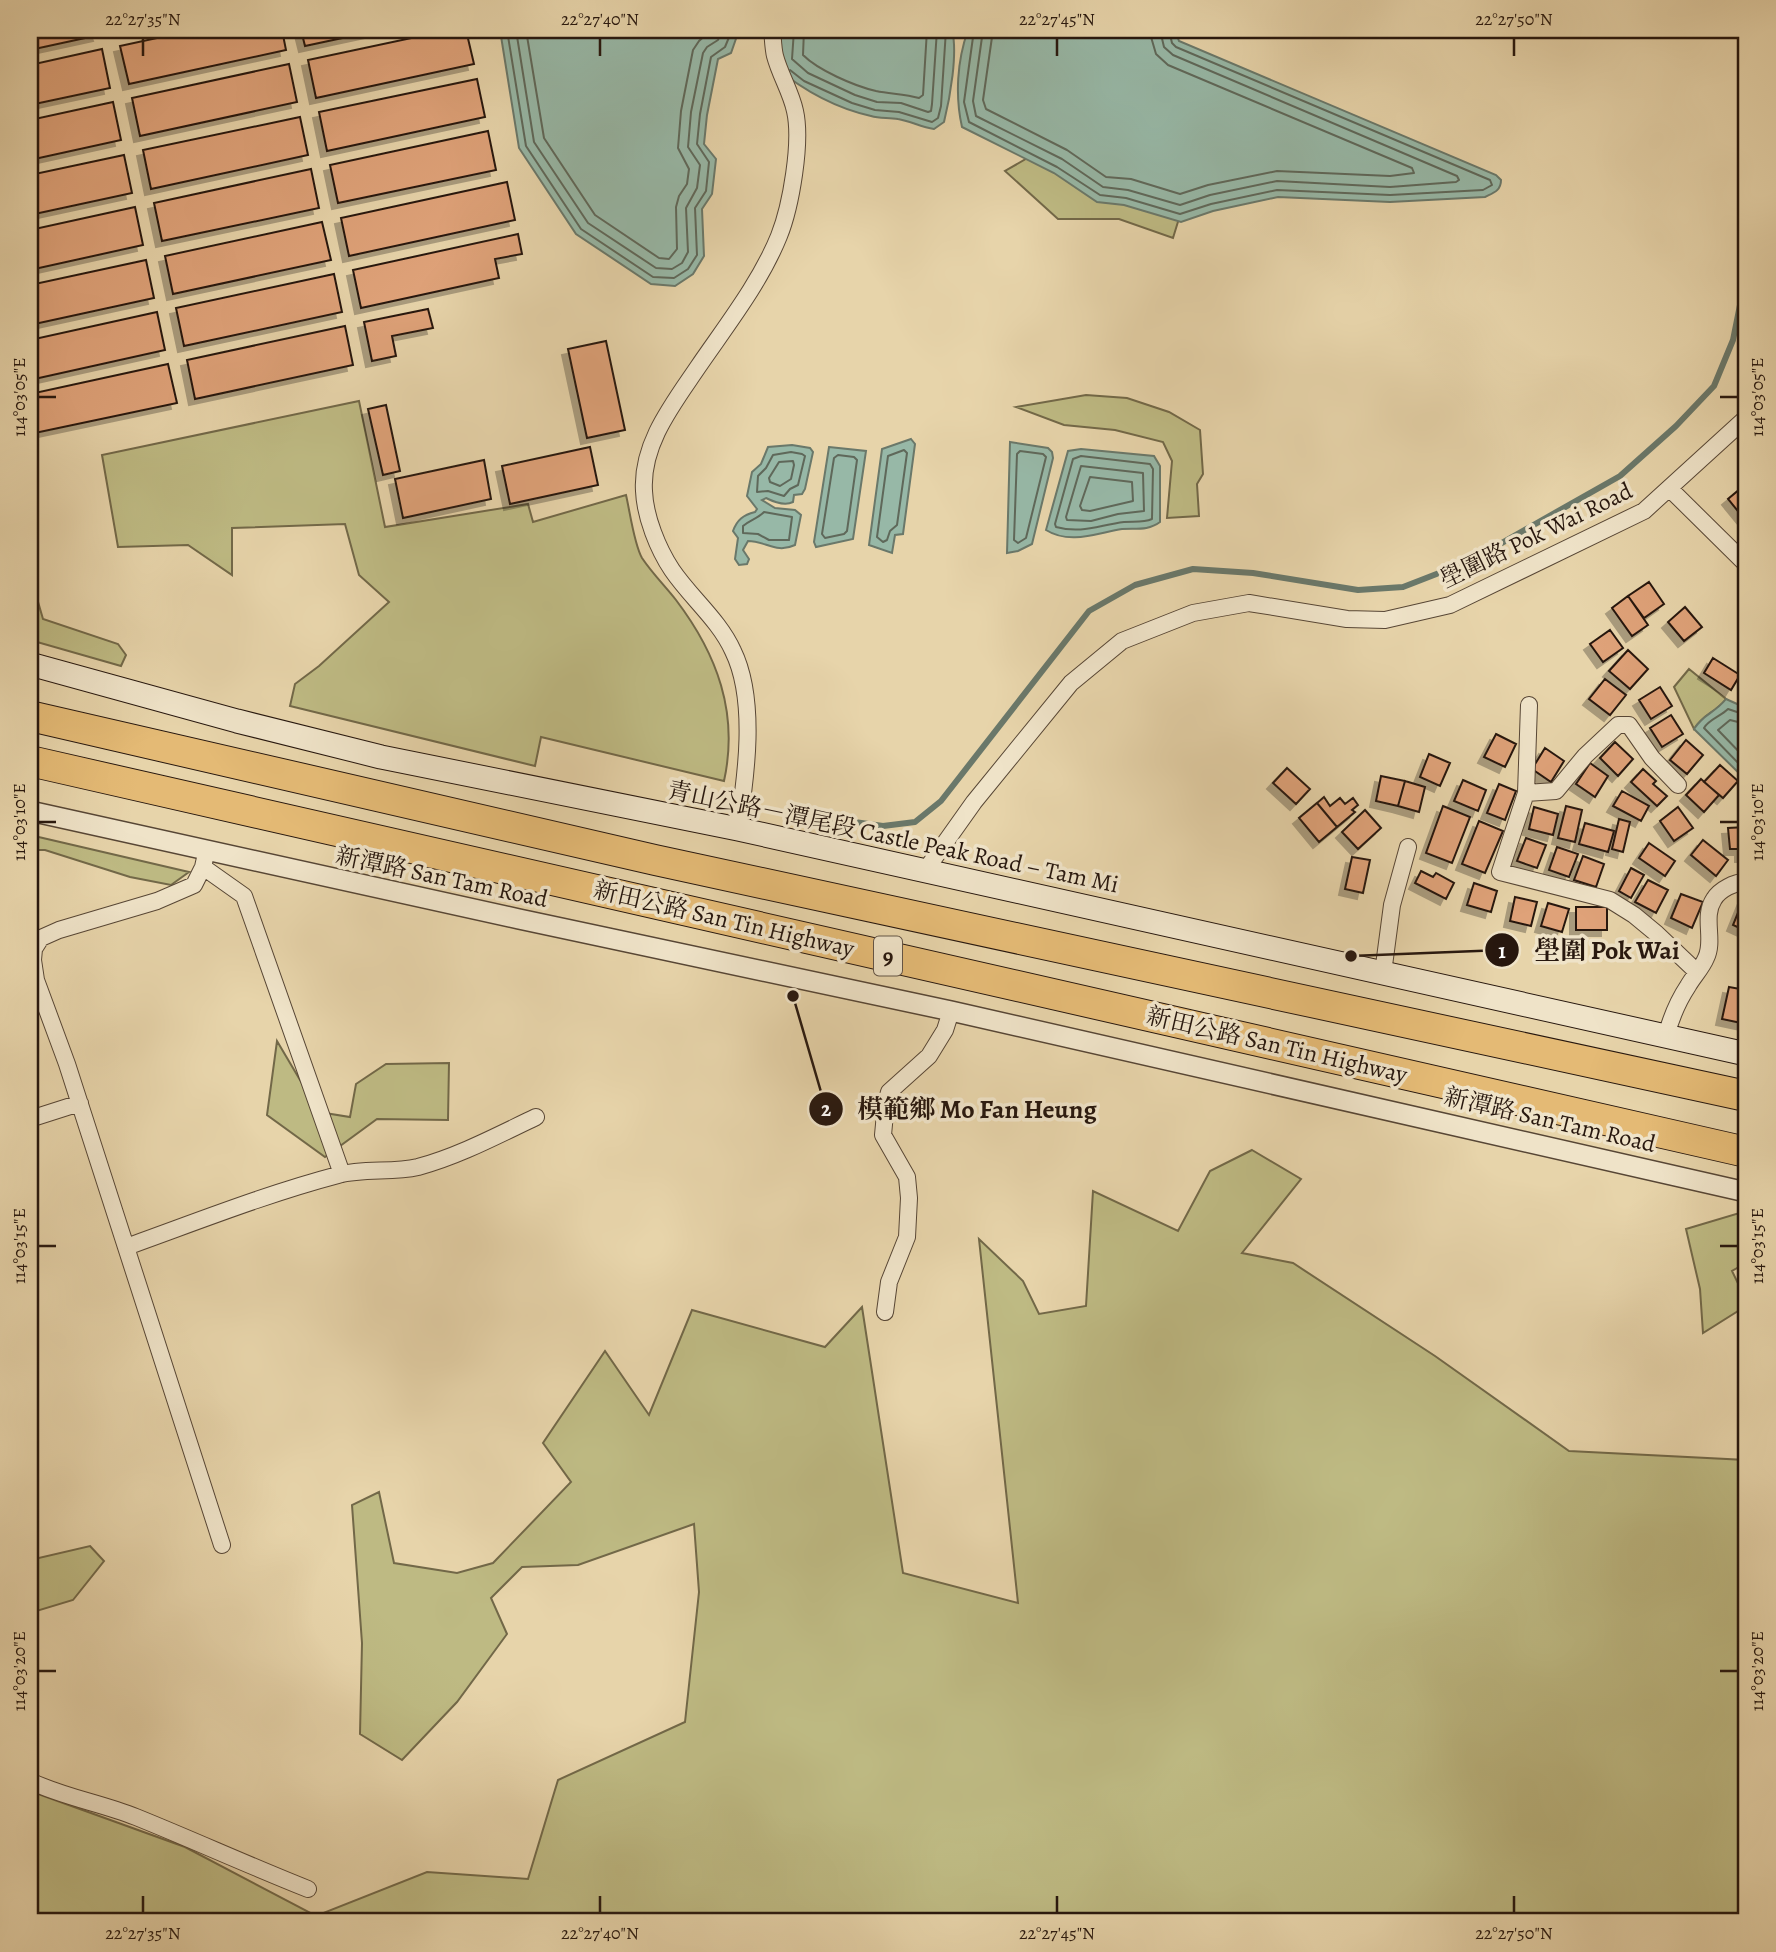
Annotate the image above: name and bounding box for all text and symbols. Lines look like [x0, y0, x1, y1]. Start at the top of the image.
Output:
text: 22°27'35"N [105, 7, 181, 31]
text: 22°27'40"N [561, 7, 639, 31]
text: 22°27'45"N [1019, 7, 1095, 31]
text: 22°27'50"N [1475, 7, 1553, 31]
text: 114°03'05"E [7, 357, 31, 437]
text: 114°03'05"E [1745, 357, 1769, 437]
street label: 壆圍路 Pok Wai Road [1434, 474, 1638, 596]
street label: 青山公路－潭尾段 Castle Peak Road – Tam Mi [664, 773, 1122, 901]
text: 114°03'10"E [7, 783, 31, 861]
text: 114°03'10"E [1745, 783, 1769, 861]
street label: 新潭路 San Tam Road [333, 839, 551, 915]
street label: 新田公路 San Tin Highway [591, 873, 858, 965]
callout: 壆圍 Pok Wai [1485, 927, 1693, 974]
text: 壆圍 Pok Wai [1534, 933, 1680, 968]
road number: 9 [874, 937, 902, 976]
text: 1 [1498, 937, 1506, 965]
street label: 新田公路 San Tin Highway [1144, 999, 1411, 1091]
street label: 新潭路 San Tam Road [1441, 1080, 1659, 1160]
callout: 模範鄉 Mo Fan Heung [809, 1085, 1111, 1132]
text: 模範鄉 Mo Fan Heung [857, 1092, 1097, 1127]
text: 2 [821, 1095, 831, 1123]
text: 114°03'15"E [7, 1208, 31, 1284]
text: 114°03'15"E [1745, 1208, 1769, 1284]
text: 114°03'20"E [7, 1631, 31, 1711]
text: 114°03'20"E [1745, 1631, 1769, 1711]
text: 22°27'35"N [105, 1921, 181, 1945]
text: 22°27'40"N [561, 1921, 639, 1945]
text: 22°27'45"N [1019, 1921, 1095, 1945]
text: 22°27'50"N [1475, 1921, 1553, 1945]

